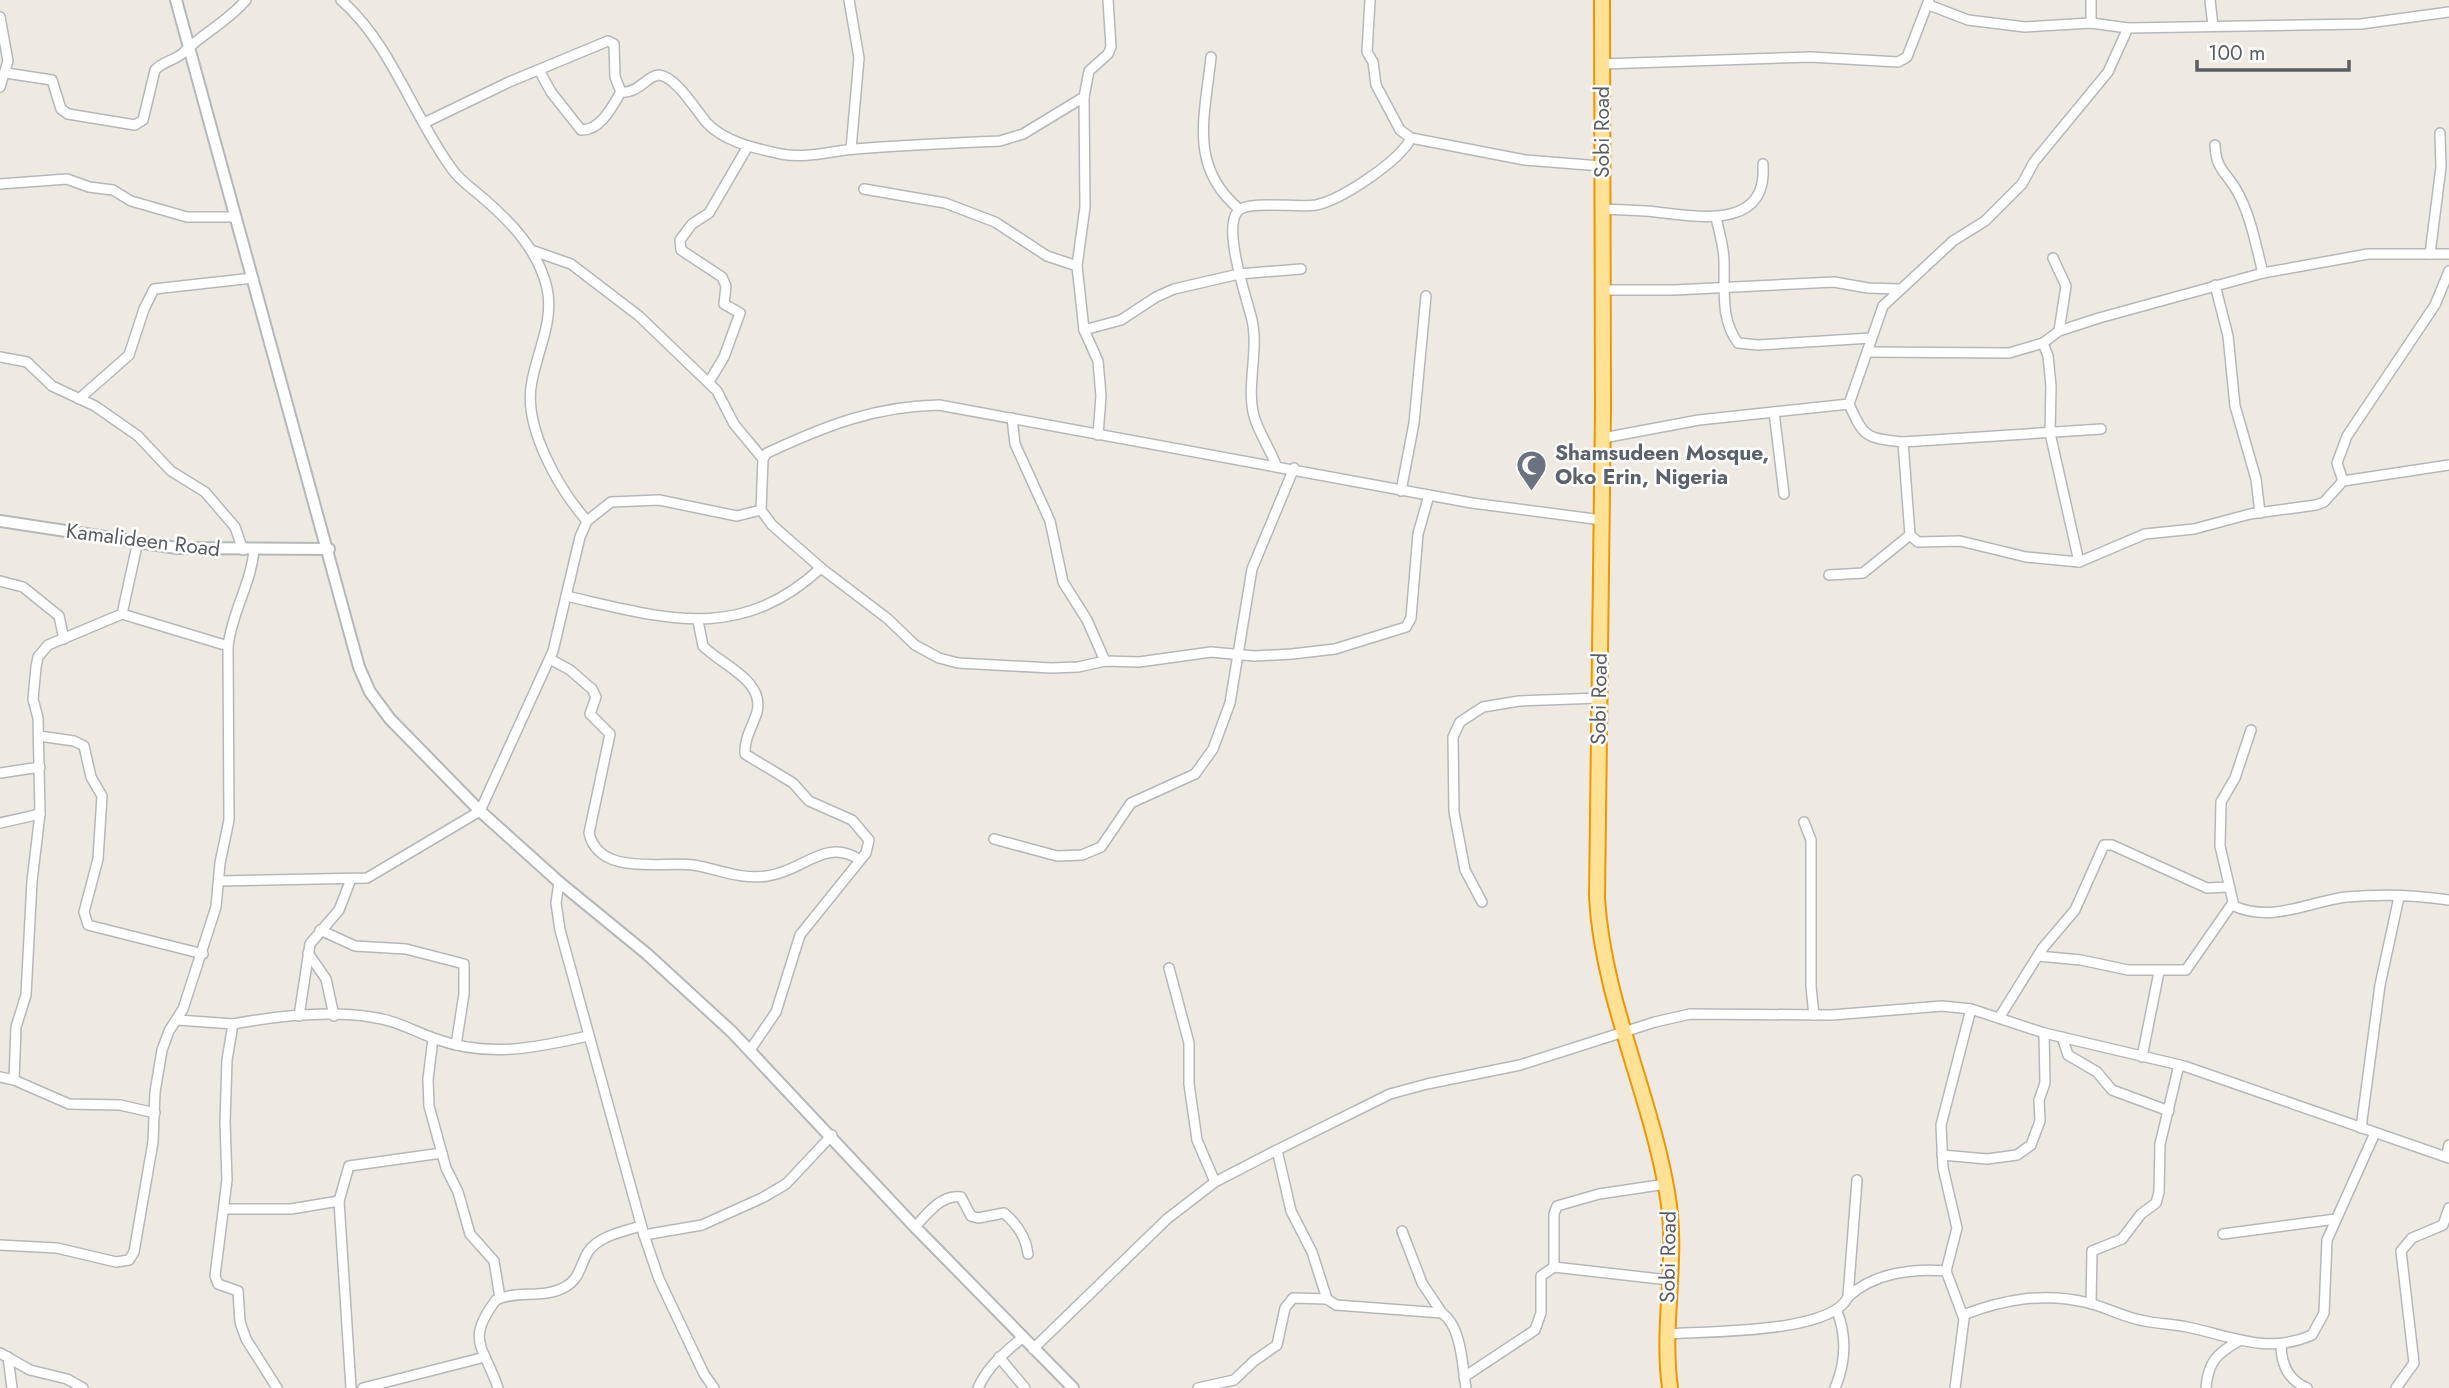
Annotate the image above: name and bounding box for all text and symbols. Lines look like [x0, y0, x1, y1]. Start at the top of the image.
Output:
scale bar [2197, 28, 2349, 72]
text: 100 m [2208, 38, 2265, 68]
street label: Sobi Road [1587, 86, 1617, 178]
place label: Shamsudeen Mosque, Oko Erin, Nigeria [1555, 438, 1769, 492]
mosque icon: Shamsudeen Mosque, Oko Erin, Nigeria [1515, 448, 1549, 492]
street label: Kamalideen Road [64, 516, 222, 564]
street label: Sobi Road [1583, 653, 1615, 745]
street label: Sobi Road [1652, 1211, 1684, 1303]

